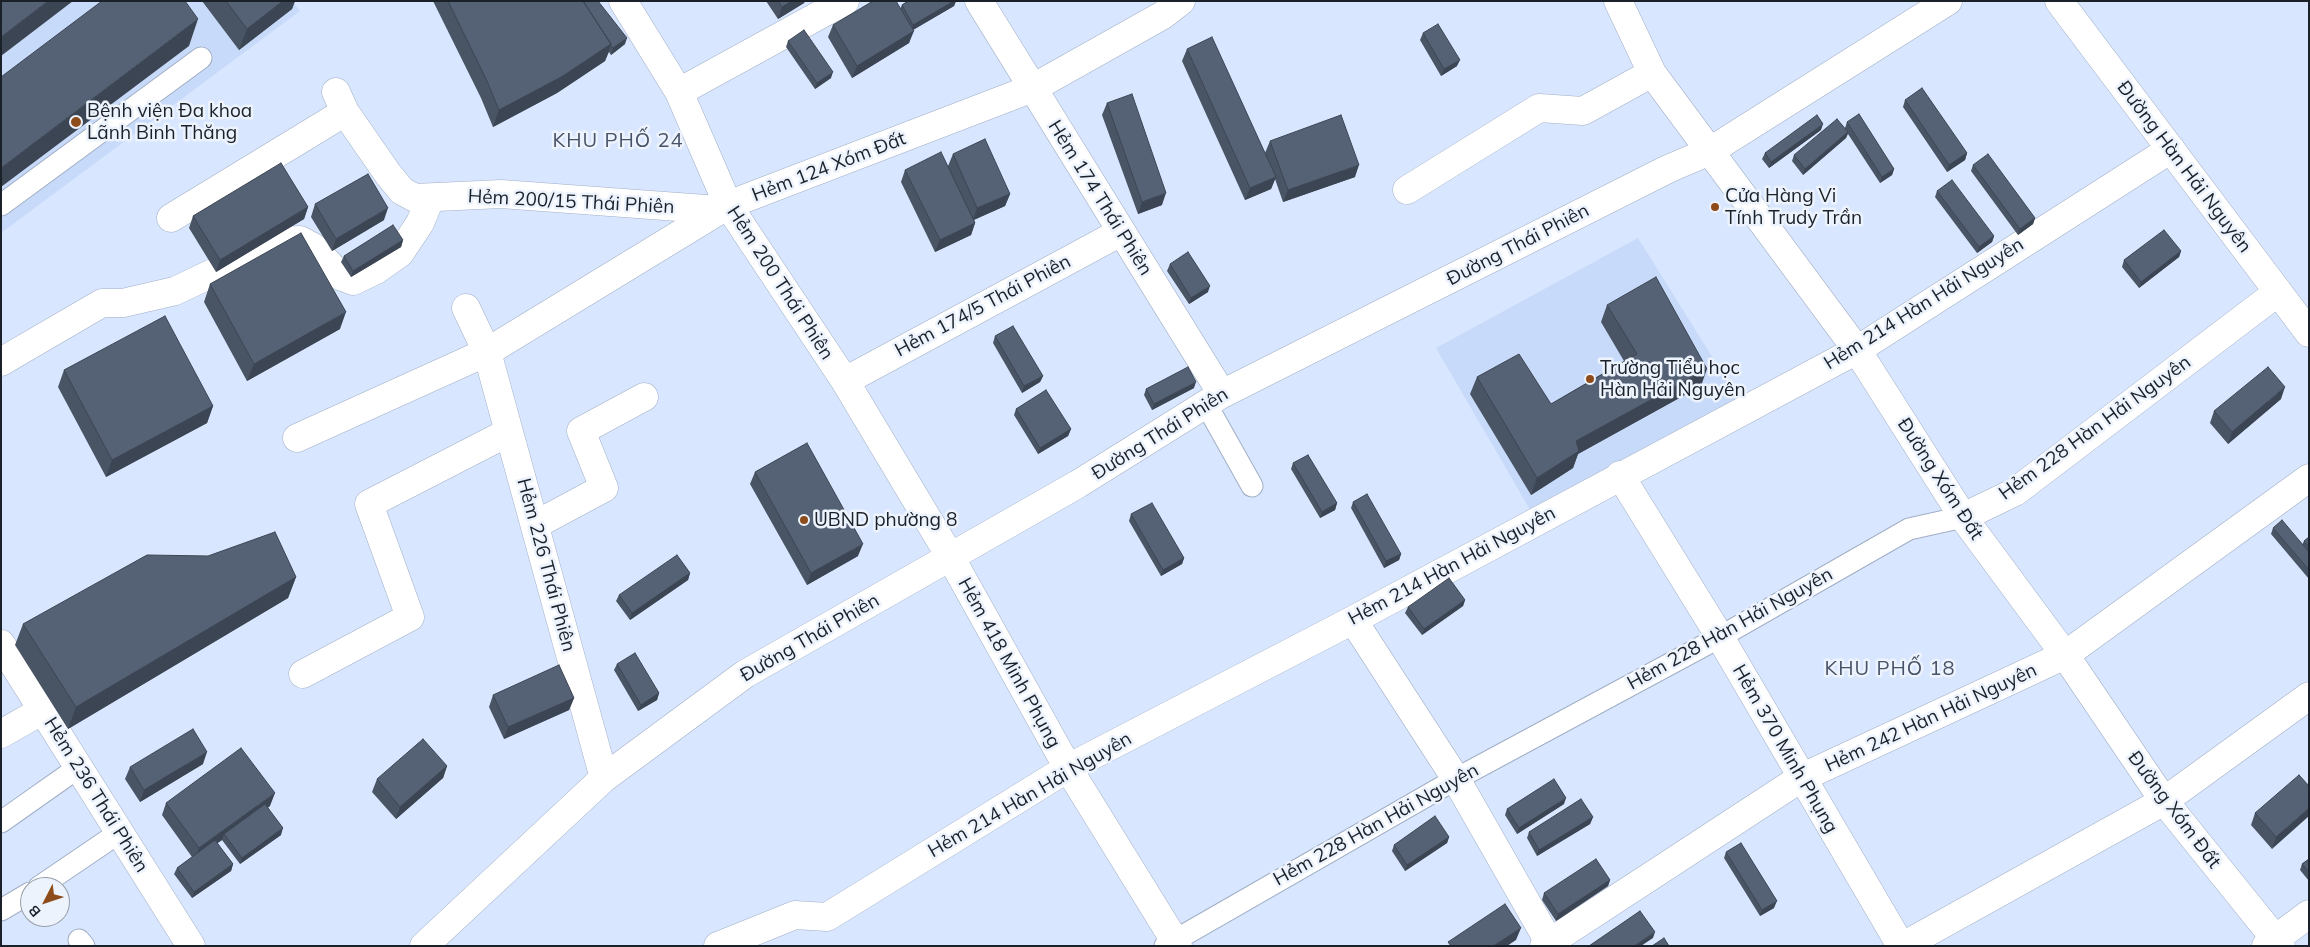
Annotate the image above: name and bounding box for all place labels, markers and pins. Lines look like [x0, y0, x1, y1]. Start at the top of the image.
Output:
place label: Bệnh viện Đa khoa Lãnh Binh Thăng [87, 100, 252, 144]
marker: Bệnh viện Đa khoa Lãnh Binh Thăng [69, 115, 83, 129]
place label: Cửa Hàng Vi Tính Trudy Trần [1725, 185, 1862, 229]
marker: Cửa Hàng Vi Tính Trudy Trần [1709, 201, 1721, 213]
place label: Trường Tiểu học Hàn Hải Nguyên [1600, 357, 1746, 401]
marker: Trường Tiểu học Hàn Hải Nguyên [1584, 373, 1596, 385]
place label: UBND phường 8 [814, 509, 957, 531]
marker: UBND phường 8 [798, 514, 810, 526]

